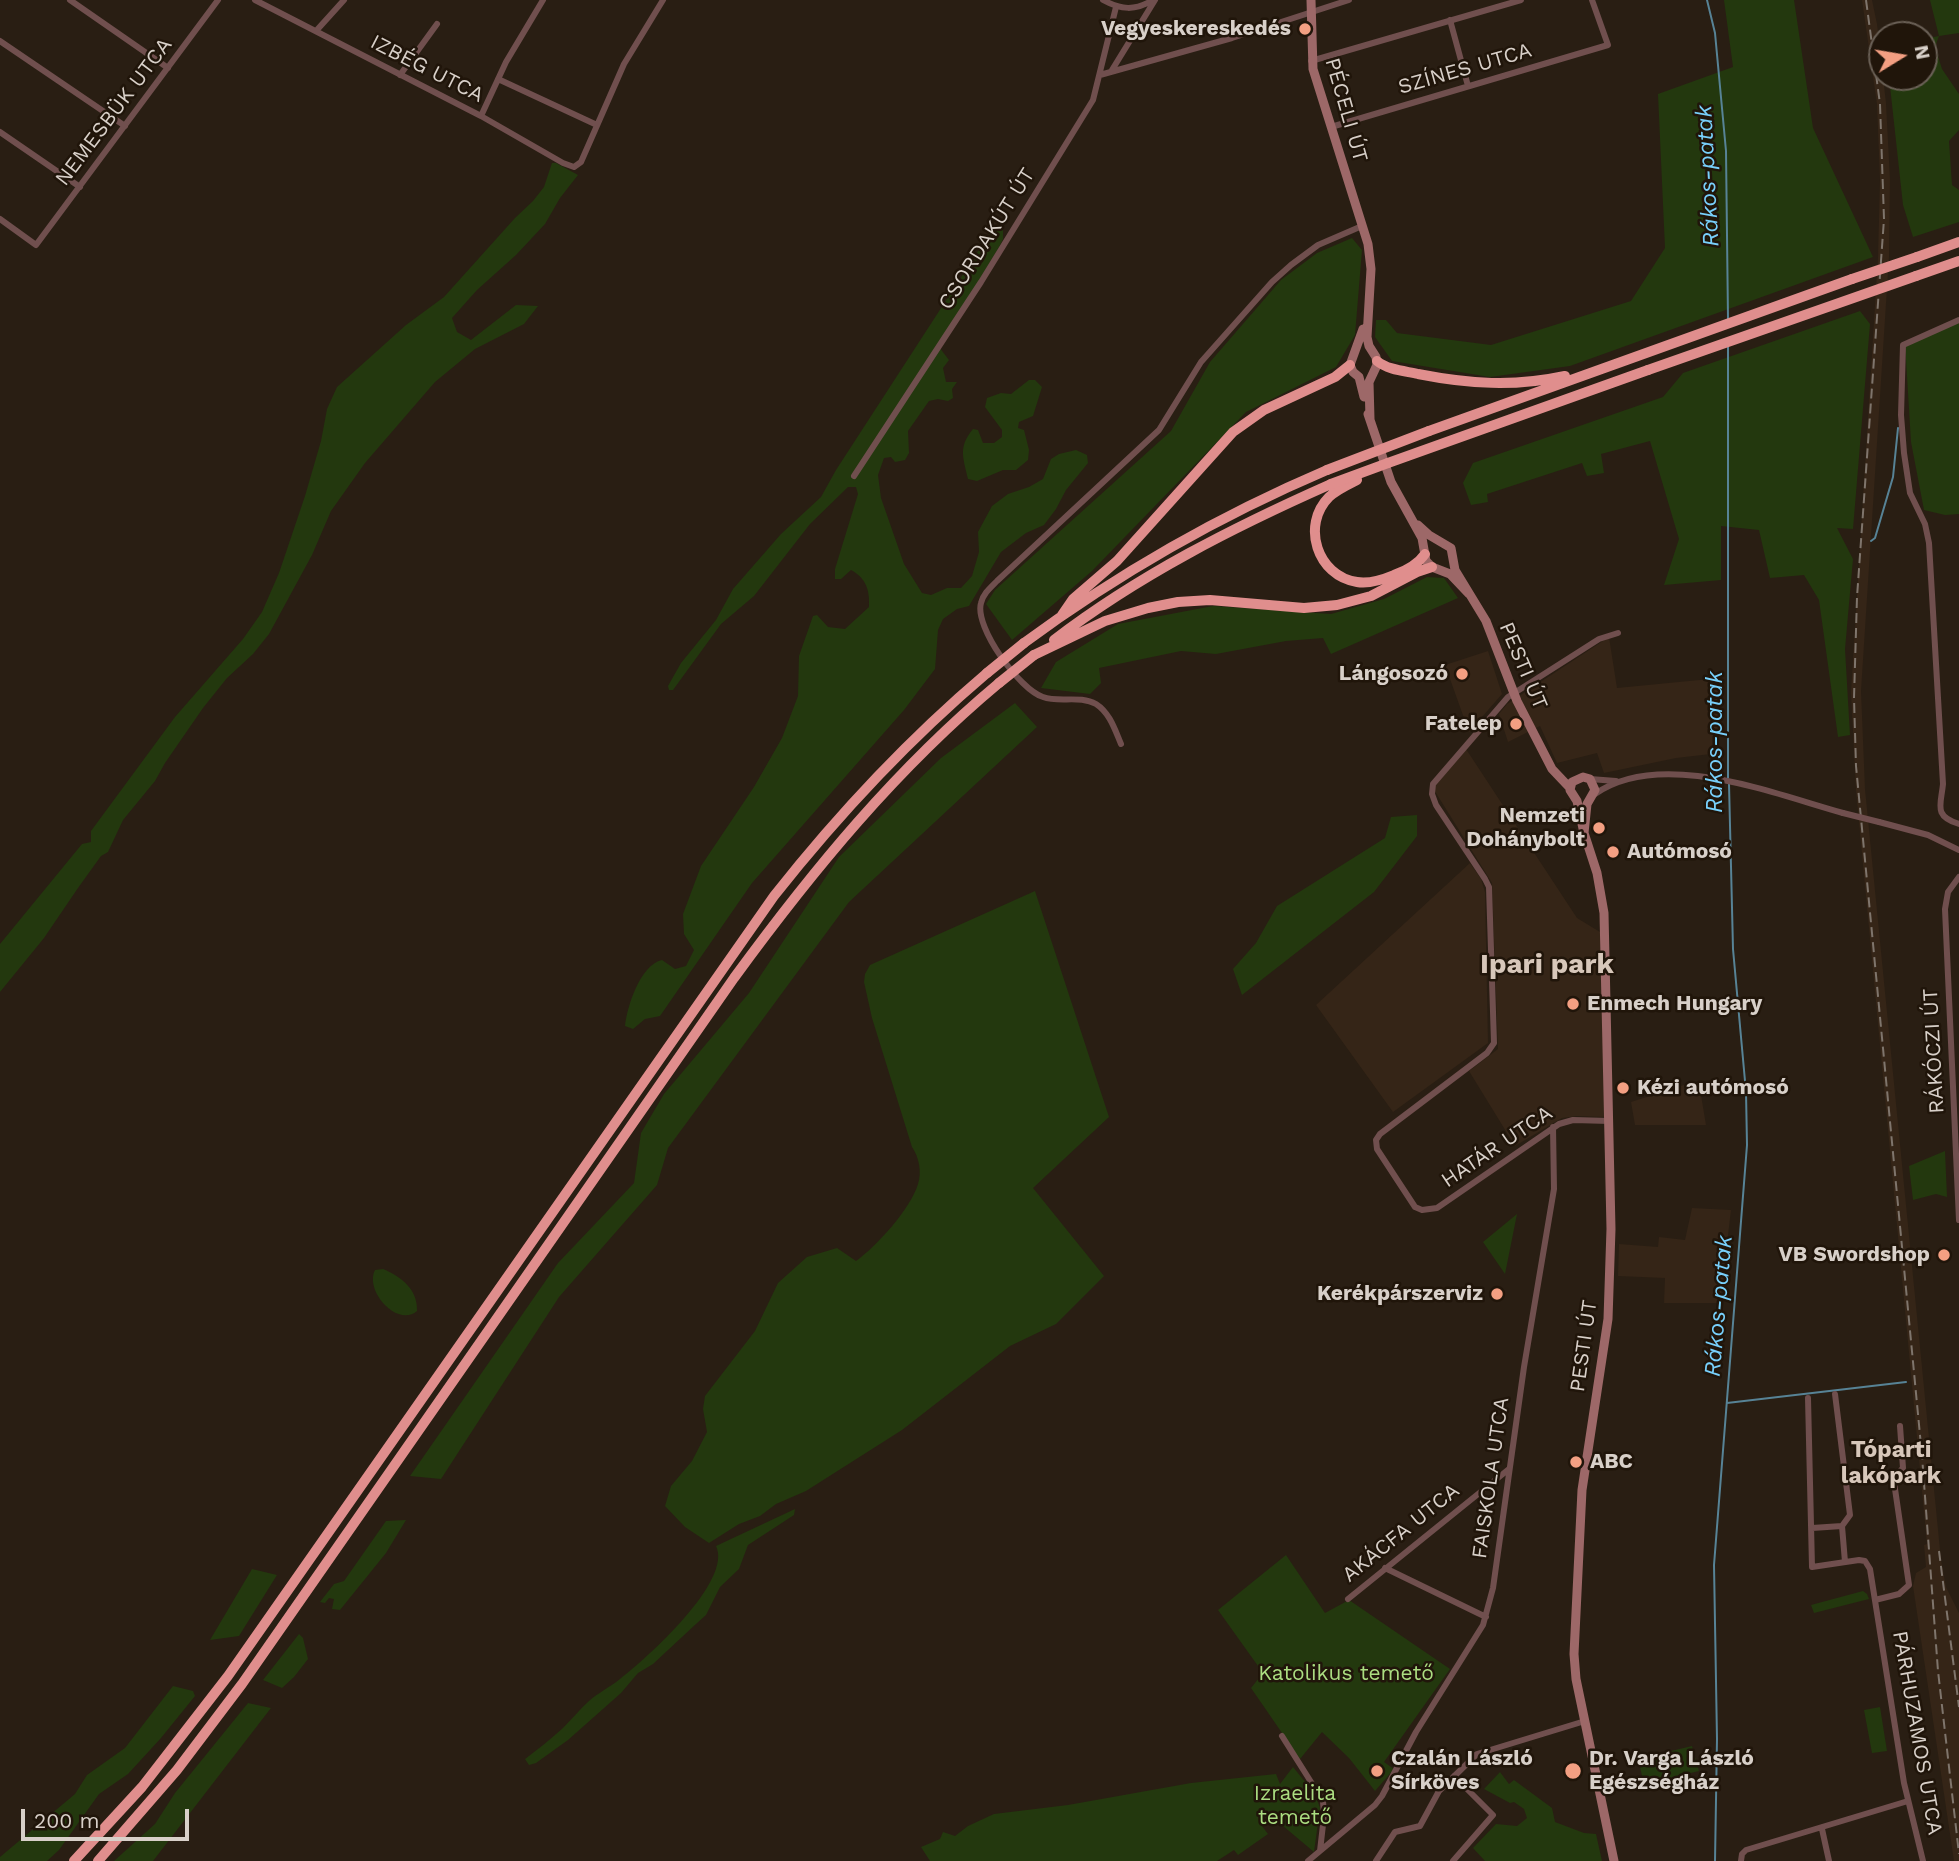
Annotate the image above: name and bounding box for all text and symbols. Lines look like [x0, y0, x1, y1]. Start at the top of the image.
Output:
place label: Vegyeskereskedés [1101, 16, 1291, 42]
marker: Vegyeskereskedés [1297, 21, 1313, 37]
north arrow [1868, 21, 1938, 91]
street label: IZBÉG UTCA [366, 30, 488, 108]
street label: NEMESBÜK UTCA [50, 33, 178, 191]
street label: SZÍNES UTCA [1395, 38, 1535, 100]
text: N [1910, 43, 1935, 61]
street label: PÉCELI ÚT [1319, 55, 1373, 165]
water label: Rákos-patak [1691, 104, 1725, 248]
street label: CSORDAKÚT ÚT [933, 164, 1041, 314]
street label: PESTI ÚT [1493, 618, 1553, 714]
place label: Lángosozó [1339, 661, 1448, 687]
marker: Lángosozó [1454, 666, 1470, 682]
water label: Rákos-patak [1701, 671, 1729, 813]
place label: Fatelep [1425, 711, 1502, 737]
marker: Fatelep [1508, 716, 1524, 732]
place label: Nemzeti Dohánybolt [1466, 803, 1585, 853]
marker: Nemzeti Dohánybolt [1591, 820, 1607, 836]
place label: Autómosó [1627, 839, 1732, 865]
marker: Autómosó [1605, 844, 1621, 860]
district label: Ipari park [1480, 948, 1614, 982]
street label: RÁKÓCZI ÚT [1918, 988, 1950, 1114]
place label: Enmech Hungary [1587, 991, 1762, 1017]
marker: Enmech Hungary [1565, 996, 1581, 1012]
place label: Kézi autómosó [1637, 1075, 1789, 1101]
marker: Kézi autómosó [1615, 1080, 1631, 1096]
street label: HATÁR UTCA [1437, 1101, 1557, 1193]
water label: Rákos-patak [1699, 1234, 1739, 1378]
place label: VB Swordshop [1779, 1242, 1930, 1268]
marker: VB Swordshop [1936, 1247, 1952, 1263]
place label: Kerékpárszerviz [1317, 1281, 1483, 1307]
marker: Kerékpárszerviz [1489, 1286, 1505, 1302]
street label: PESTI ÚT [1565, 1298, 1603, 1394]
street label: FAISKOLA UTCA [1467, 1396, 1515, 1560]
district label: Tóparti lakópark [1841, 1436, 1941, 1490]
place label: ABC [1590, 1449, 1633, 1475]
marker: ABC [1568, 1454, 1584, 1470]
street label: AKÁCFA UTCA [1337, 1478, 1465, 1588]
street label: PÁRHUZAMOS UTCA [1887, 1629, 1947, 1837]
park label: Katolikus temető [1258, 1661, 1434, 1687]
place label: Czalán László Sírköves [1391, 1746, 1533, 1796]
place label: Dr. Varga László Egészségház [1589, 1746, 1754, 1796]
marker: Dr. Varga László Egészségház [1563, 1761, 1583, 1781]
marker: Czalán László Sírköves [1369, 1763, 1385, 1779]
park label: Izraelita temető [1254, 1781, 1336, 1831]
scale bar [24, 1794, 192, 1838]
text: 200 m [34, 1808, 100, 1833]

